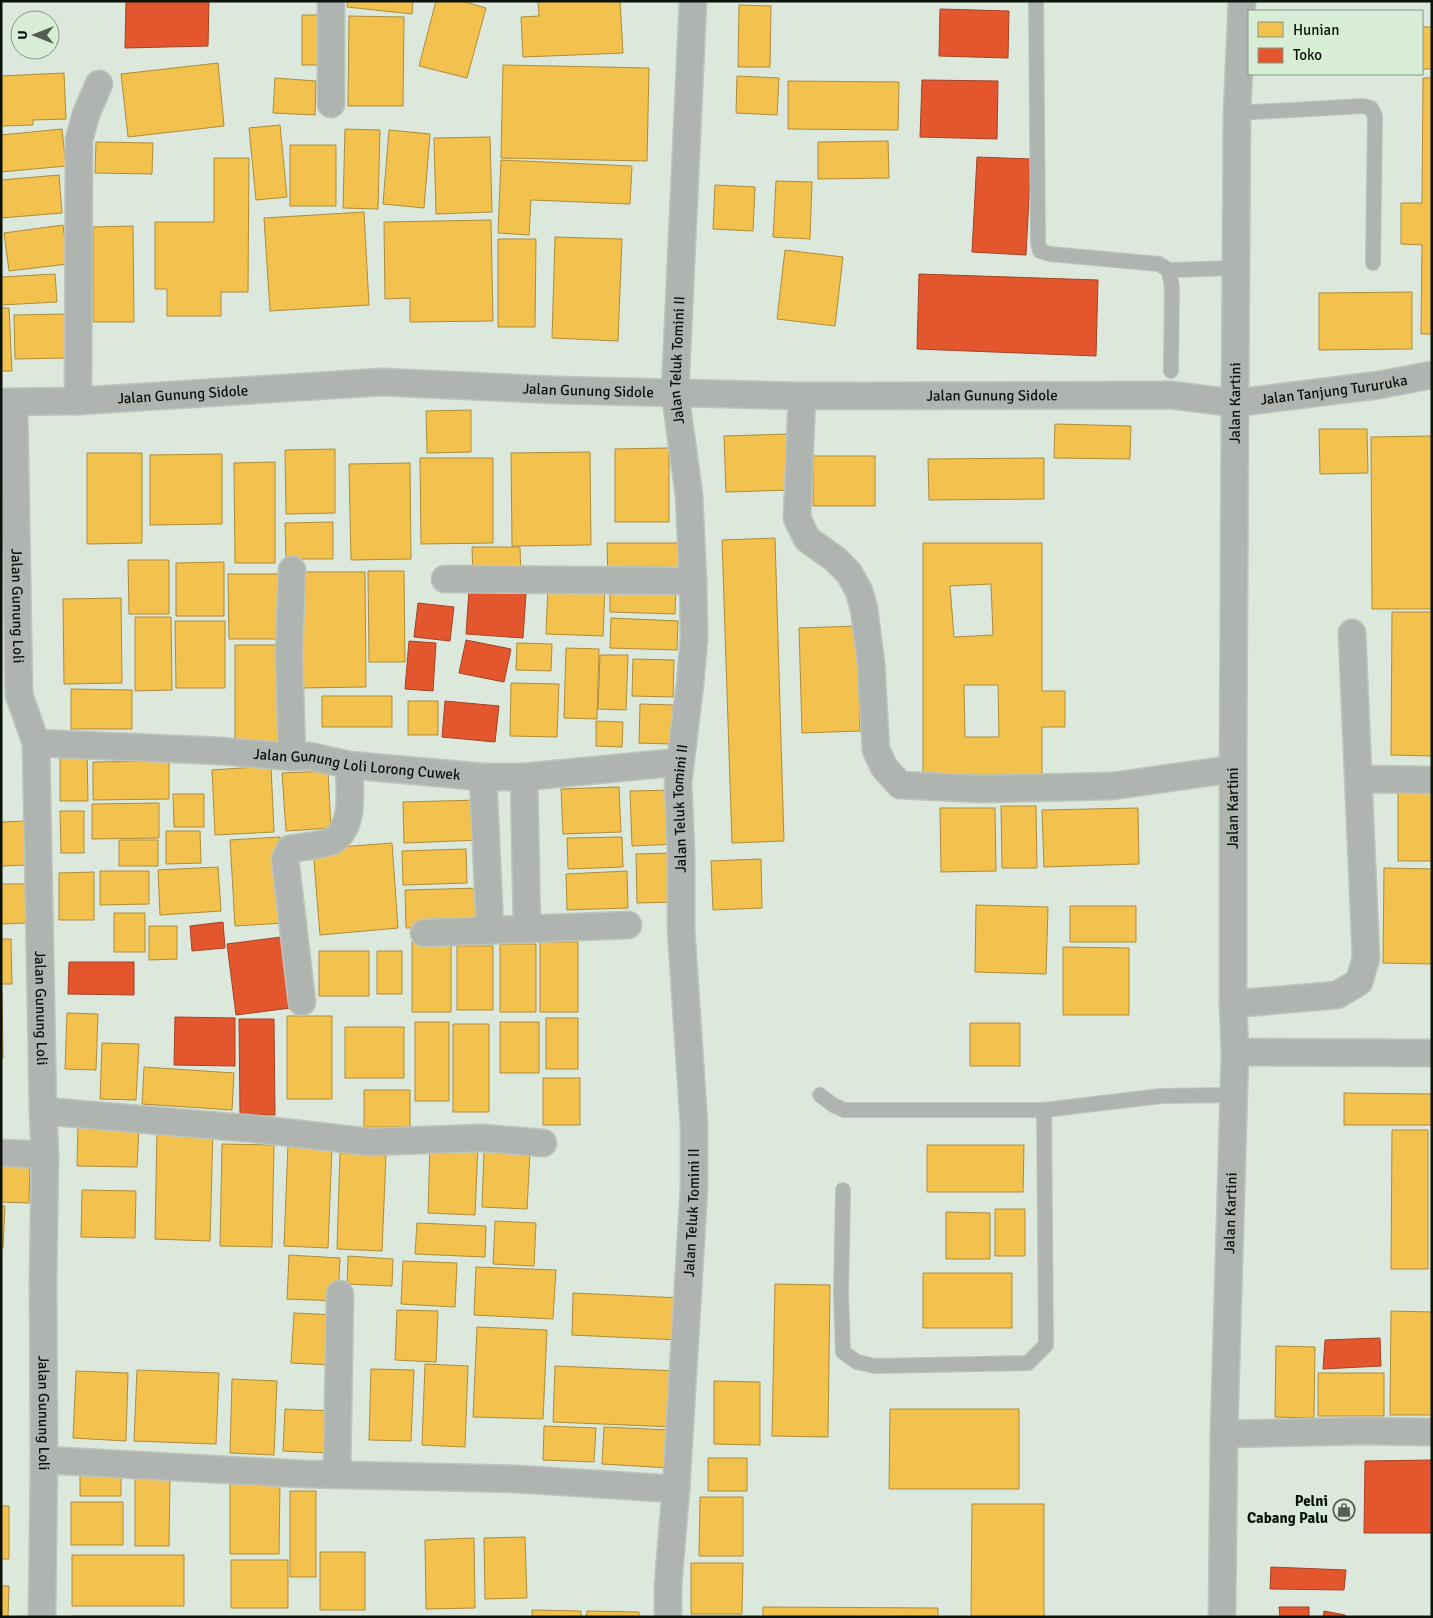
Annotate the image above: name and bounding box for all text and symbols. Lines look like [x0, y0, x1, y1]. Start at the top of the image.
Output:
north arrow [10, 10, 60, 60]
legend [1248, 10, 1423, 75]
text: Hunian [1293, 21, 1339, 39]
text: U [14, 30, 31, 40]
text: Toko [1293, 46, 1322, 64]
street label: Jalan Teluk Tomini II [666, 296, 688, 426]
street label: Jalan Kartini [1226, 362, 1244, 444]
street label: Jalan Tanjung Tururuka [1259, 371, 1409, 409]
street label: Jalan Gunung Sidole [522, 379, 654, 401]
street label: Jalan Gunung Sidole [117, 381, 249, 408]
street label: Jalan Gunung Sidole [927, 386, 1058, 405]
street label: Jalan Gunung Loli [8, 548, 27, 664]
street label: Jalan Teluk Tomini II [669, 743, 692, 873]
street label: Jalan Gunung Loli Lorong Cuwek [253, 745, 462, 784]
street label: Jalan Kartini [1224, 767, 1242, 849]
street label: Jalan Gunung Loli [31, 950, 51, 1066]
street label: Jalan Teluk Tomini II [680, 1148, 703, 1278]
street label: Jalan Kartini [1220, 1172, 1241, 1254]
street label: Jalan Gunung Loli [34, 1355, 53, 1470]
place label: Pelni Cabang Palu [1247, 1492, 1328, 1527]
shop icon: Pelni Cabang Palu [1332, 1498, 1356, 1522]

